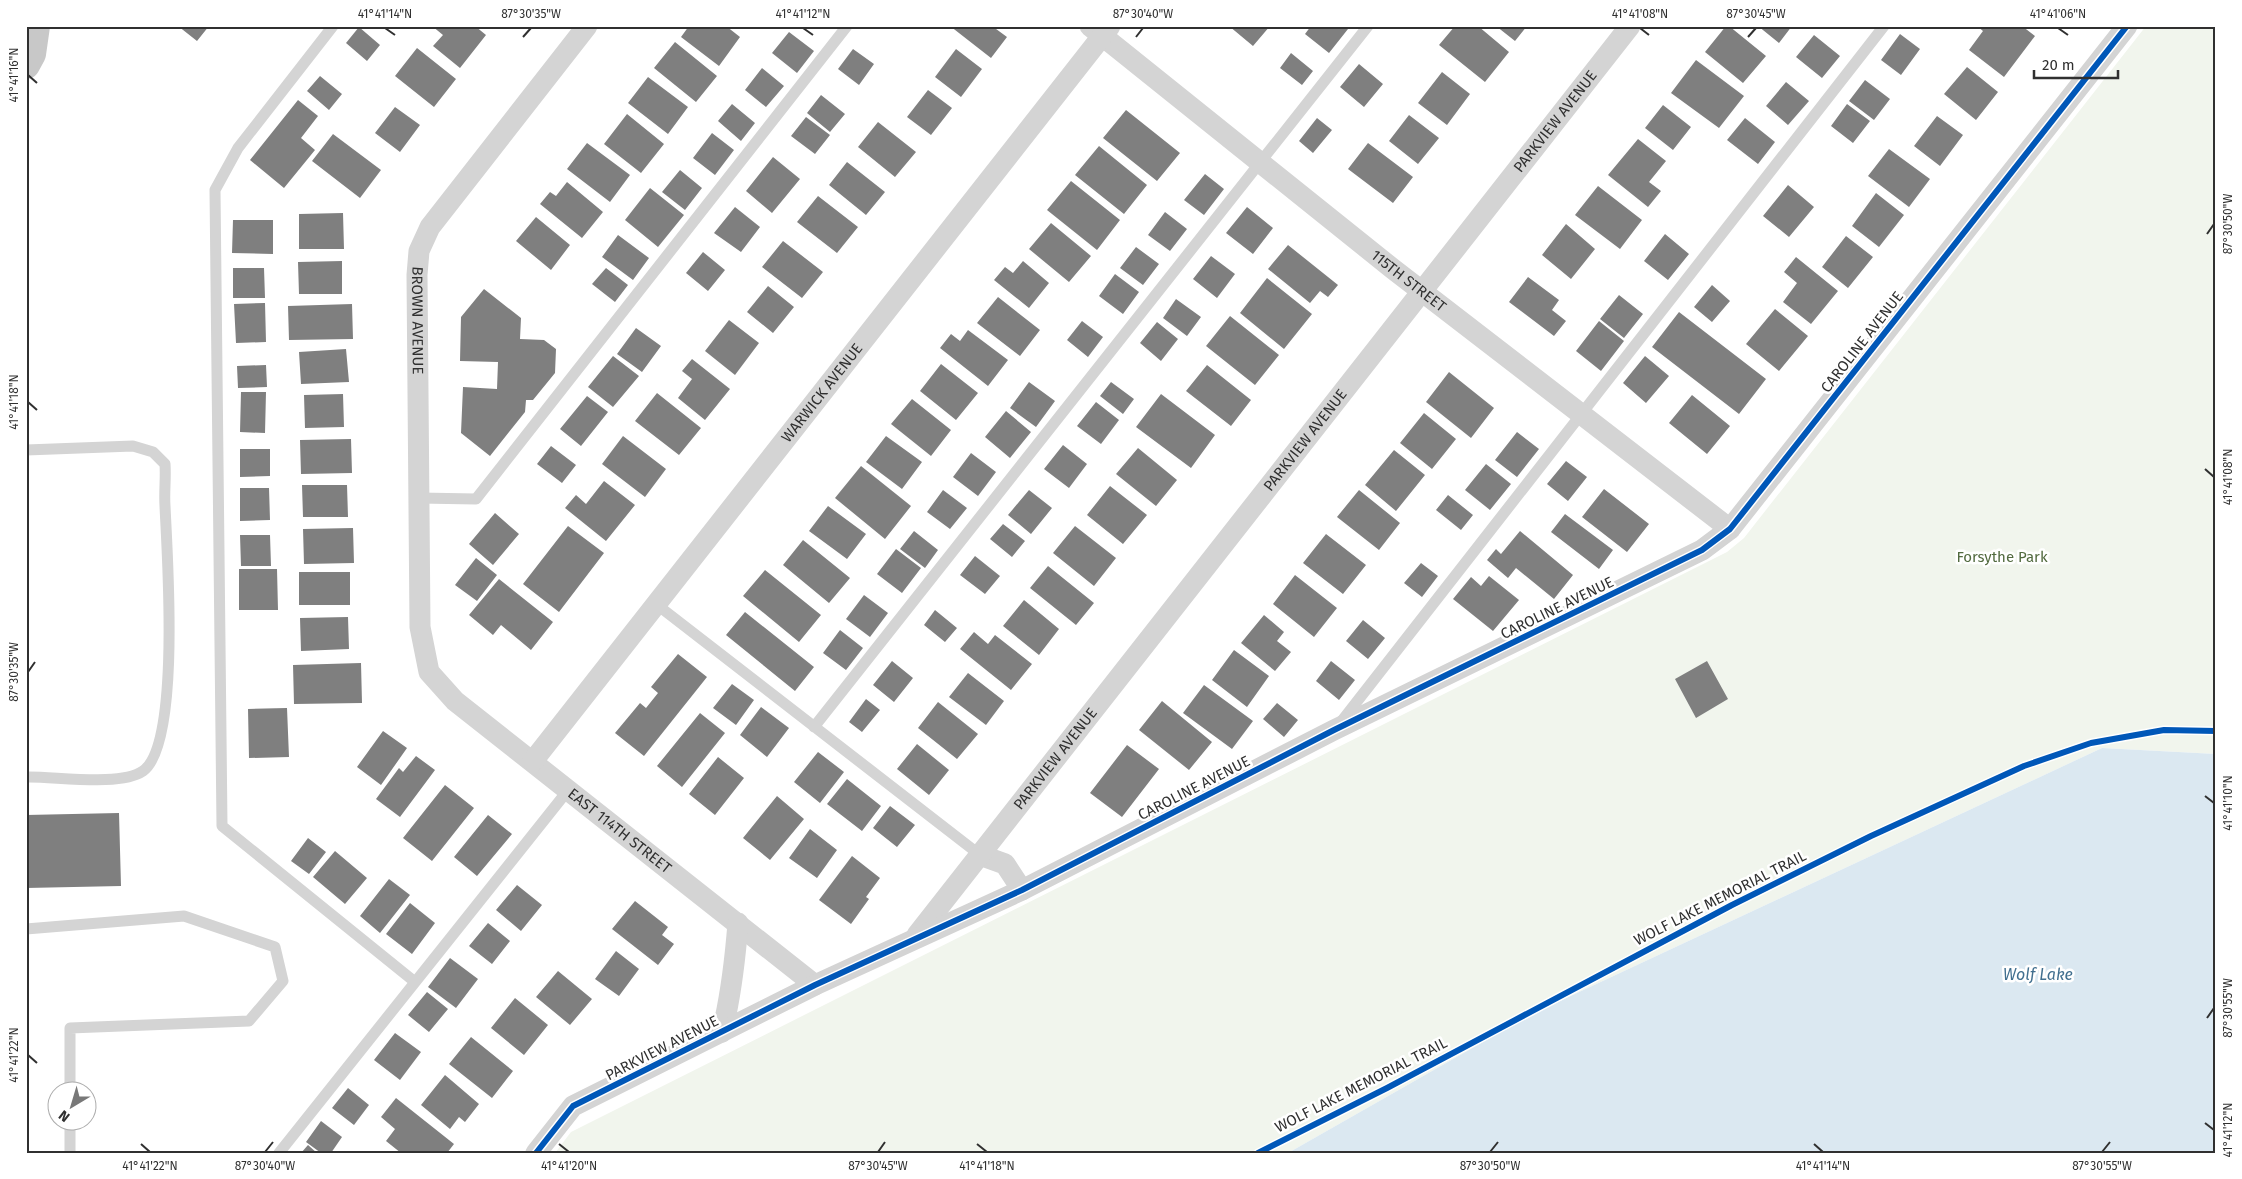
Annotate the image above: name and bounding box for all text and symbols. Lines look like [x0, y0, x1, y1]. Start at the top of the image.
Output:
text: 41°41'14"N [358, 7, 412, 21]
text: 87°30'35"W [501, 7, 561, 21]
text: 41°41'12"N [776, 7, 830, 21]
text: 87°30'40"W [1113, 7, 1173, 21]
text: 41°41'08"N [1612, 7, 1668, 21]
text: 87°30'45"W [1726, 7, 1786, 21]
text: 41°41'06"N [2030, 7, 2086, 21]
text: 41°41'16"N [7, 47, 21, 103]
scale bar [2034, 48, 2118, 80]
text: 20 m [2042, 56, 2075, 74]
street label: PARKVIEW AVENUE [1510, 67, 1601, 176]
text: 87°30'50"W [2221, 194, 2235, 254]
street label: 115TH STREET [1367, 246, 1450, 316]
street label: BROWN AVENUE [408, 266, 427, 375]
street label: CAROLINE AVENUE [1817, 288, 1907, 396]
street label: WARWICK AVENUE [778, 340, 866, 446]
text: 41°41'18"N [7, 374, 21, 430]
street label: PARKVIEW AVENUE [1260, 386, 1351, 495]
text: 41°41'08"N [2221, 449, 2235, 505]
park label: Forsythe Park [1956, 548, 2048, 566]
street label: CAROLINE AVENUE [1498, 573, 1616, 643]
text: 87°30'35"W [7, 642, 21, 702]
street label: PARKVIEW AVENUE [1010, 704, 1101, 813]
street label: CAROLINE AVENUE [1135, 752, 1253, 824]
text: 41°41'10"N [2221, 775, 2235, 831]
street label: EAST 114TH STREET [564, 785, 675, 877]
street label: WOLF LAKE MEMORIAL TRAIL [1631, 846, 1810, 949]
water label: Wolf Lake [2003, 965, 2073, 984]
text: 87°30'55"W [2221, 978, 2235, 1038]
street label: PARKVIEW AVENUE [602, 1012, 722, 1084]
text: 41°41'22"N [7, 1027, 21, 1083]
street label: WOLF LAKE MEMORIAL TRAIL [1272, 1033, 1451, 1136]
north arrow [48, 1082, 98, 1132]
text: 41°41'12"N [2221, 1103, 2235, 1157]
text: N [55, 1106, 73, 1125]
text: 41°41'22"N [122, 1159, 178, 1173]
text: 87°30'40"W [235, 1159, 295, 1173]
text: 41°41'20"N [541, 1159, 597, 1173]
text: 87°30'45"W [848, 1159, 908, 1173]
text: 41°41'18"N [959, 1159, 1015, 1173]
text: 87°30'50"W [1460, 1159, 1520, 1173]
text: 41°41'14"N [1796, 1159, 1850, 1173]
text: 87°30'55"W [2072, 1159, 2132, 1173]

